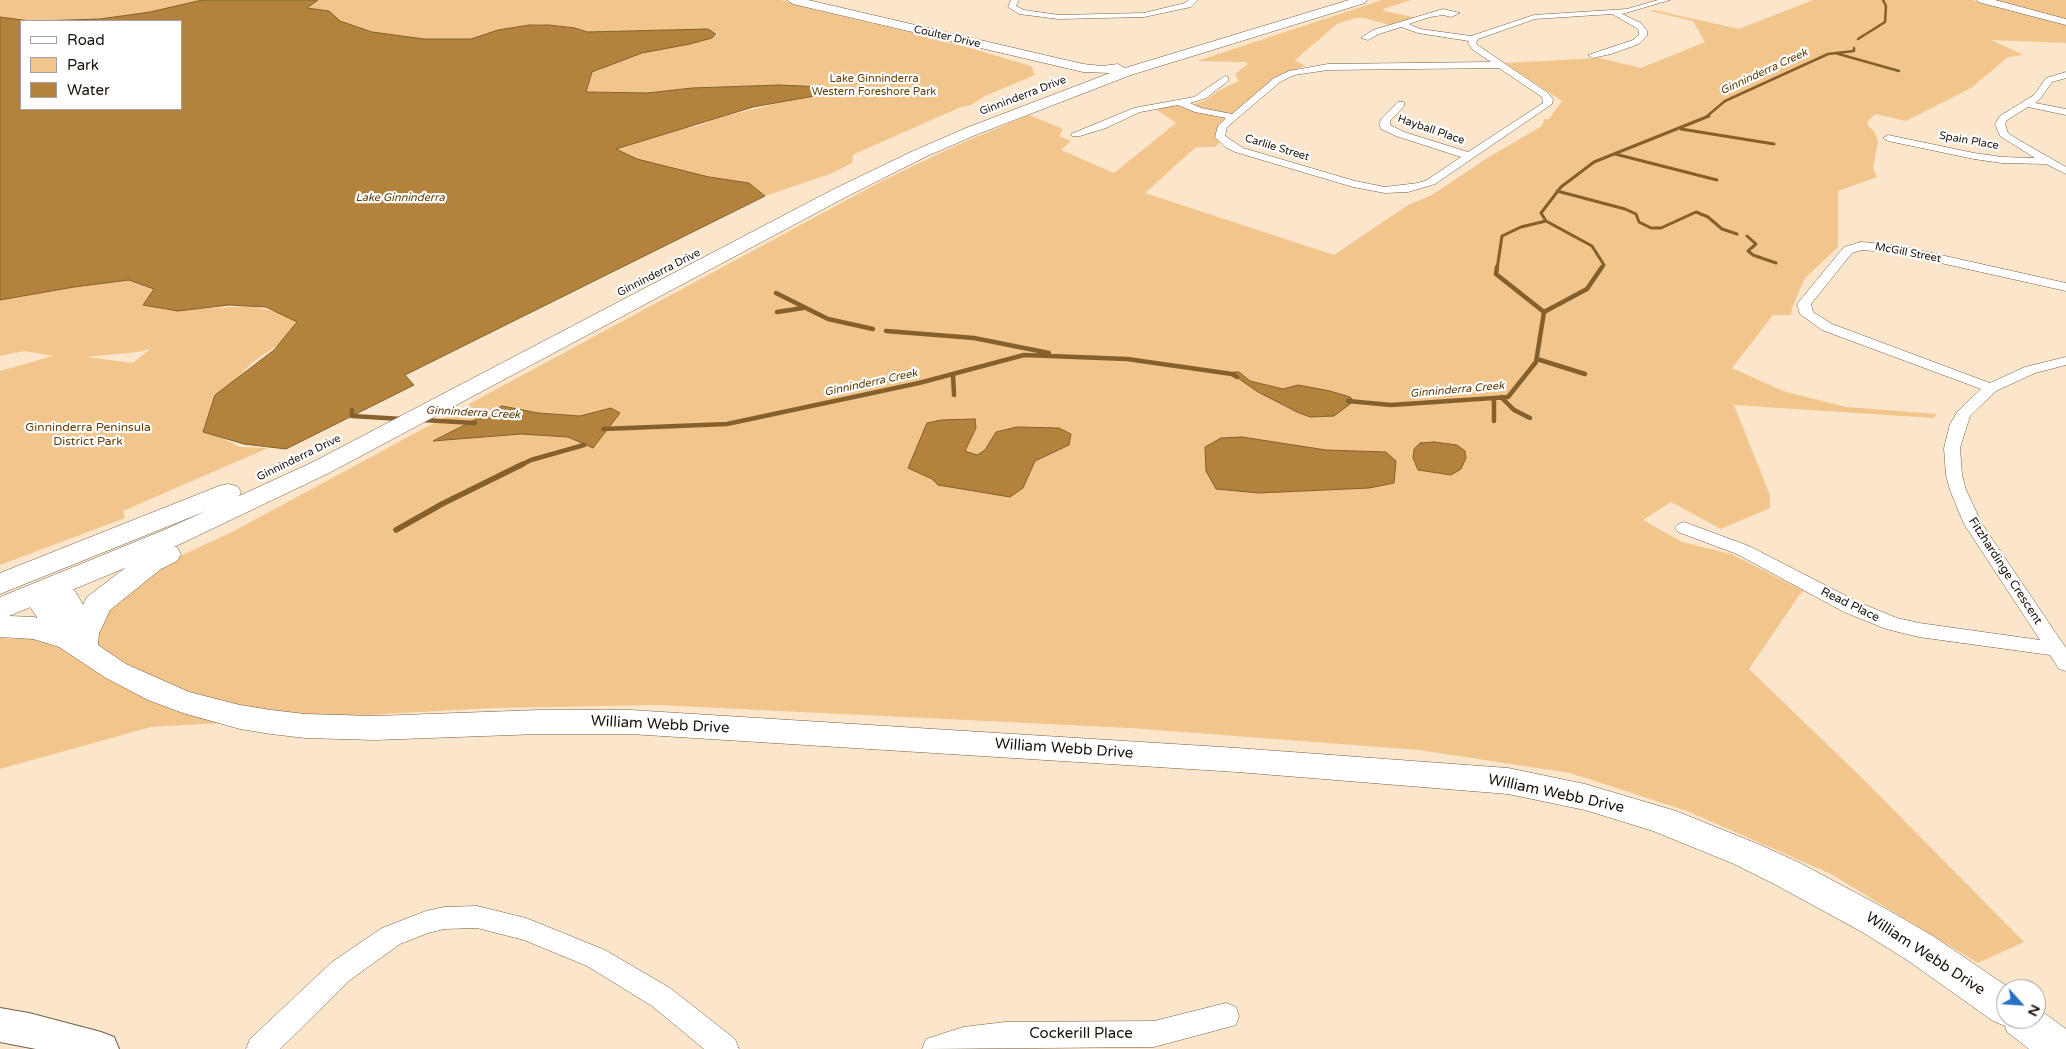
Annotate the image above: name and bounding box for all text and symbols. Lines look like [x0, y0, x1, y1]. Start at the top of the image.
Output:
legend [20, 20, 182, 110]
street label: Coulter Drive [912, 23, 982, 51]
text: Road [67, 31, 105, 49]
water label: Ginninderra Creek [1718, 46, 1810, 98]
text: Park [67, 56, 99, 74]
park label: Lake Ginninderra Western Foreshore Park [812, 72, 936, 98]
street label: Ginninderra Drive [978, 73, 1068, 119]
text: Water [67, 81, 110, 99]
street label: Hayball Place [1396, 112, 1466, 148]
street label: Spain Place [1938, 129, 2000, 153]
street label: Carlile Street [1243, 132, 1311, 164]
water label: Lake Ginninderra [355, 191, 445, 205]
street label: McGill Street [1874, 240, 1942, 266]
street label: Ginninderra Drive [615, 246, 703, 300]
water label: Ginninderra Creek [823, 367, 919, 399]
water label: Ginninderra Creek [1409, 379, 1505, 401]
water label: Ginninderra Creek [425, 404, 521, 422]
park label: Ginninderra Peninsula District Park [25, 421, 151, 449]
street label: Ginninderra Drive [255, 432, 343, 484]
street label: Fitzhardinge Crescent [1965, 515, 2045, 627]
street label: Read Place [1818, 585, 1882, 625]
street label: William Webb Drive [590, 712, 730, 738]
street label: William Webb Drive [994, 735, 1134, 763]
street label: William Webb Drive [1486, 771, 1626, 817]
street label: William Webb Drive [1862, 909, 1988, 999]
north arrow [1996, 979, 2046, 1029]
text: N [2024, 1002, 2044, 1019]
street label: Cockerill Place [1029, 1025, 1133, 1043]

